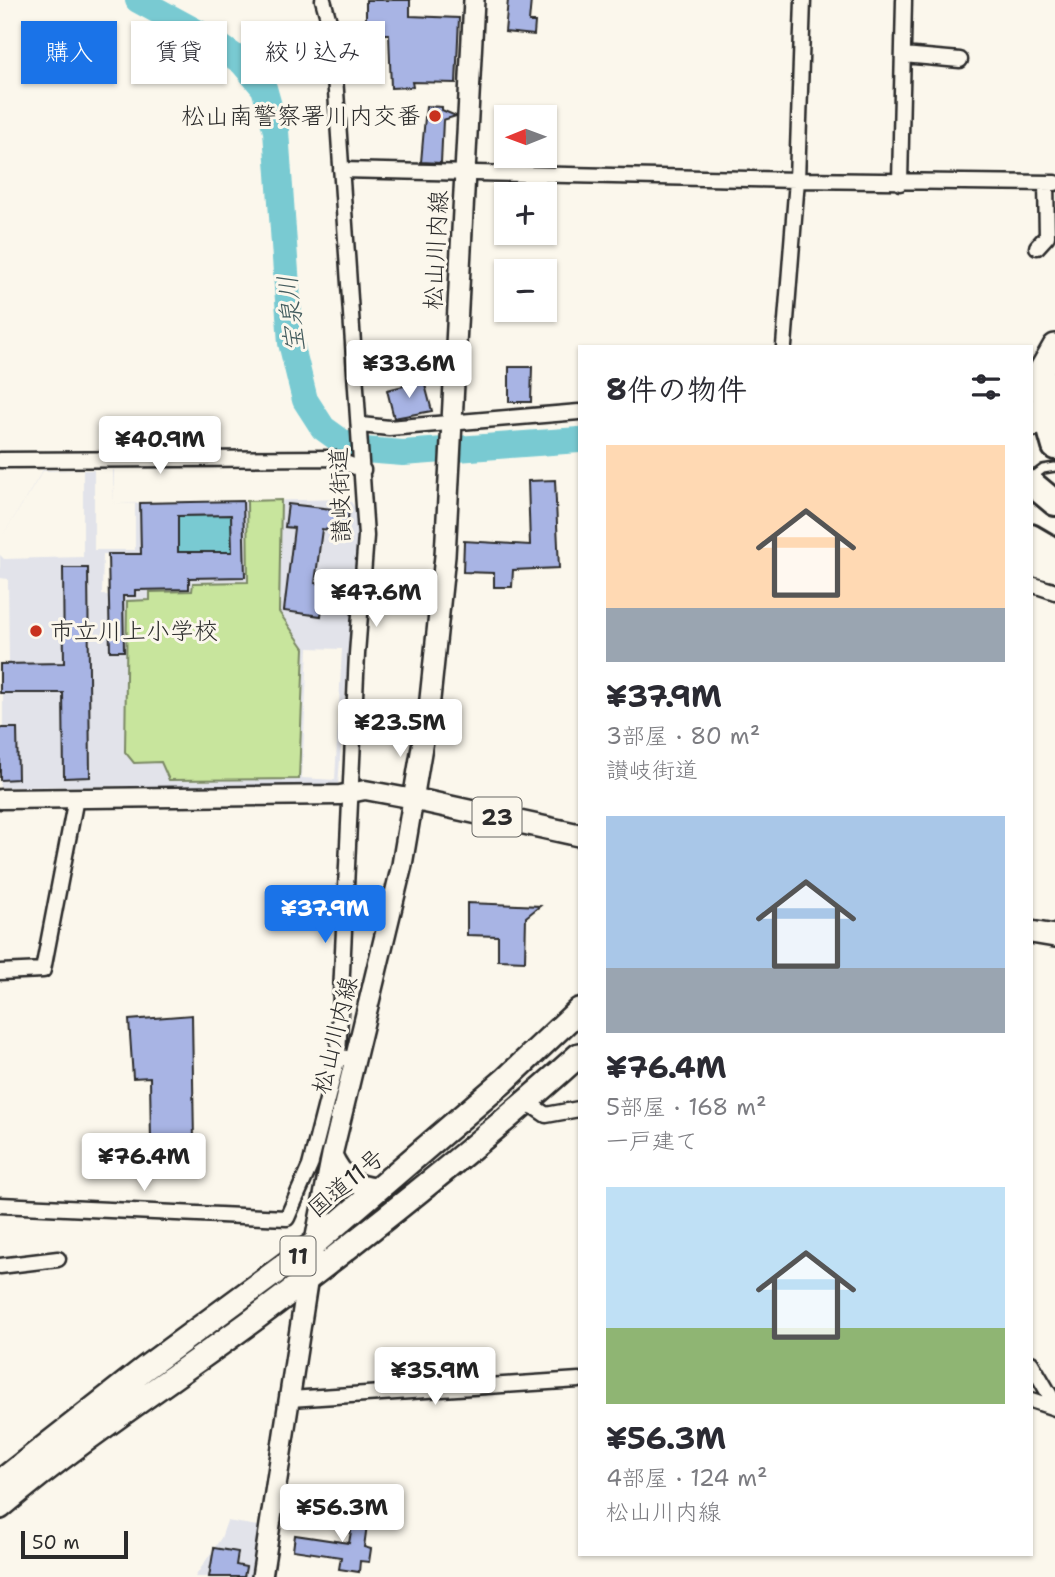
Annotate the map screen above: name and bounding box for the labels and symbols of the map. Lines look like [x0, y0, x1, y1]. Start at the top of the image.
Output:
place label: 松山南警察署川内交番 [181, 100, 421, 132]
north arrow [494, 105, 556, 168]
marker: 松山南警察署川内交番 [427, 108, 443, 124]
street label: 松山川内線 [417, 189, 455, 311]
water label: 宝泉川 [269, 273, 312, 355]
pin: ¥33.6M [352, 340, 466, 400]
pin: ¥40.9M [103, 416, 217, 476]
street label: 讃岐街道 [322, 446, 358, 544]
pin: ¥47.6M [319, 570, 433, 629]
place label: 市立川上小学校 [50, 615, 218, 647]
marker: 市立川上小学校 [28, 623, 44, 639]
pin: ¥23.5M [343, 700, 457, 759]
road number: 23 [472, 797, 522, 836]
pin: ¥37.9M [268, 886, 382, 945]
street label: 松山川内線 [305, 973, 365, 1097]
pin: ¥76.4M [87, 1134, 201, 1193]
street label: 国道11号 [301, 1141, 391, 1225]
road number: 11 [280, 1236, 316, 1275]
pin: ¥35.9M [378, 1348, 492, 1407]
pin: ¥56.3M [285, 1484, 399, 1544]
scale bar [21, 1528, 128, 1560]

